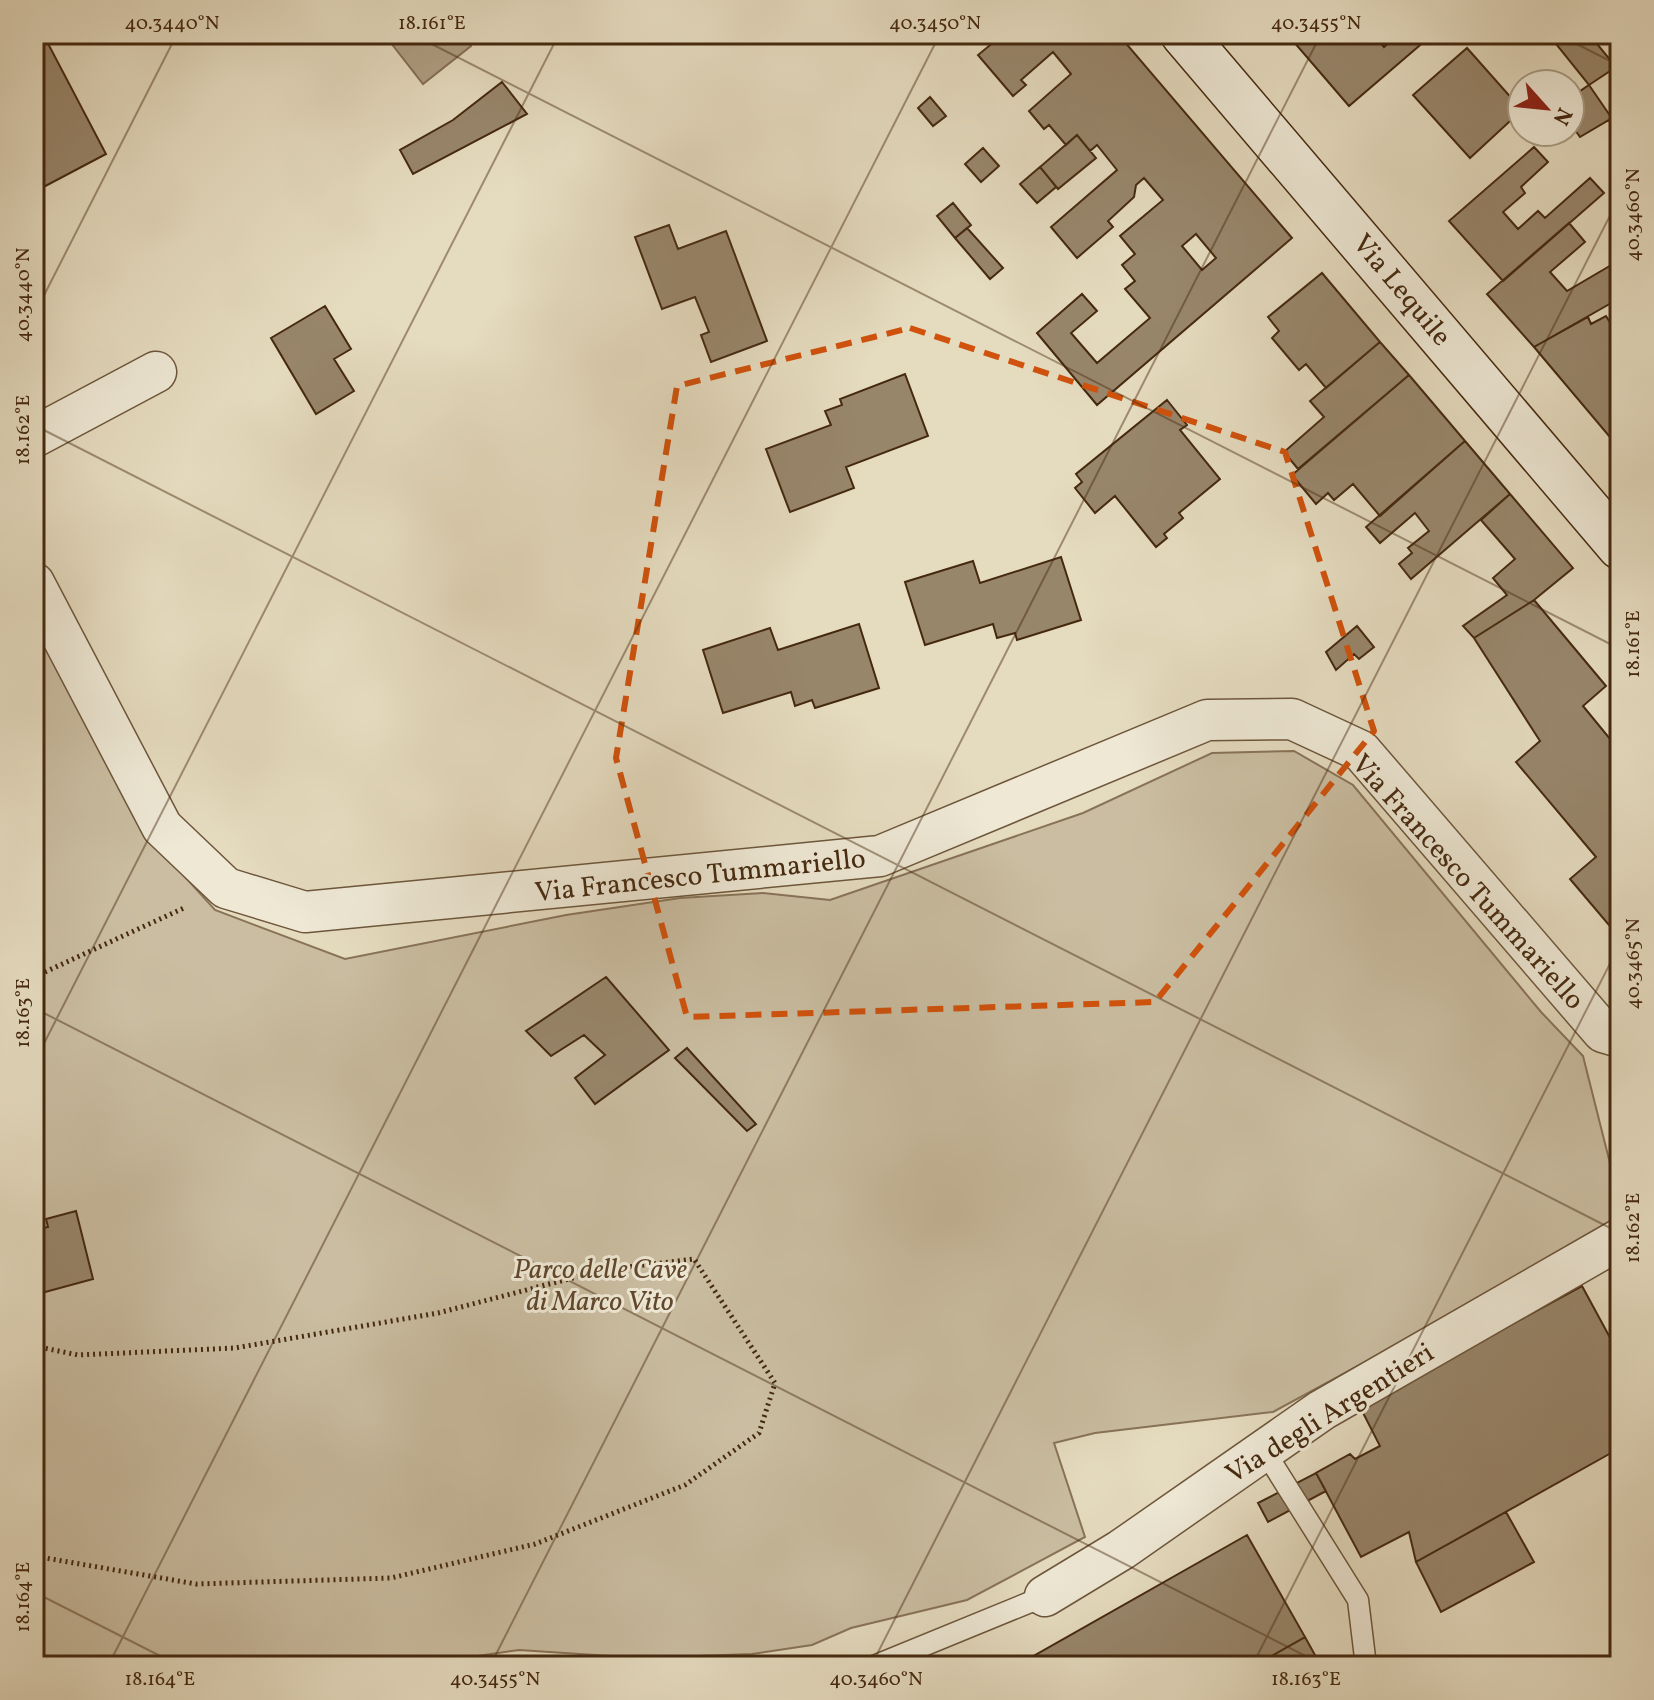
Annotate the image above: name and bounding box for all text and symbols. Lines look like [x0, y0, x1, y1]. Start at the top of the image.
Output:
text: 40.3440°N [124, 10, 220, 38]
text: 18.161°E [398, 10, 466, 38]
text: 40.3450°N [889, 10, 981, 38]
text: 40.3455°N [1271, 10, 1361, 38]
north arrow [1506, 68, 1586, 148]
text: N [1544, 102, 1579, 130]
text: 40.3460°N [1620, 168, 1648, 262]
street label: Via Lequile [1342, 226, 1460, 355]
text: 40.3440°N [10, 247, 38, 343]
text: 18.162°E [10, 395, 38, 465]
text: 18.161°E [1620, 610, 1648, 678]
street label: Via Francesco Tummariello [1341, 746, 1593, 1019]
street label: Via Francesco Tummariello [533, 840, 868, 913]
text: 40.3465°N [1620, 918, 1648, 1010]
text: 18.163°E [10, 978, 38, 1048]
text: 18.162°E [1620, 1193, 1648, 1263]
park label: Parco delle Cave di Marco Vito [513, 1251, 687, 1322]
street label: Via degli Argentieri [1219, 1334, 1442, 1494]
text: 18.164°E [10, 1562, 38, 1632]
text: 18.164°E [125, 1666, 195, 1694]
text: 40.3455°N [450, 1666, 540, 1694]
text: 40.3460°N [829, 1666, 923, 1694]
text: 18.163°E [1271, 1666, 1341, 1694]

